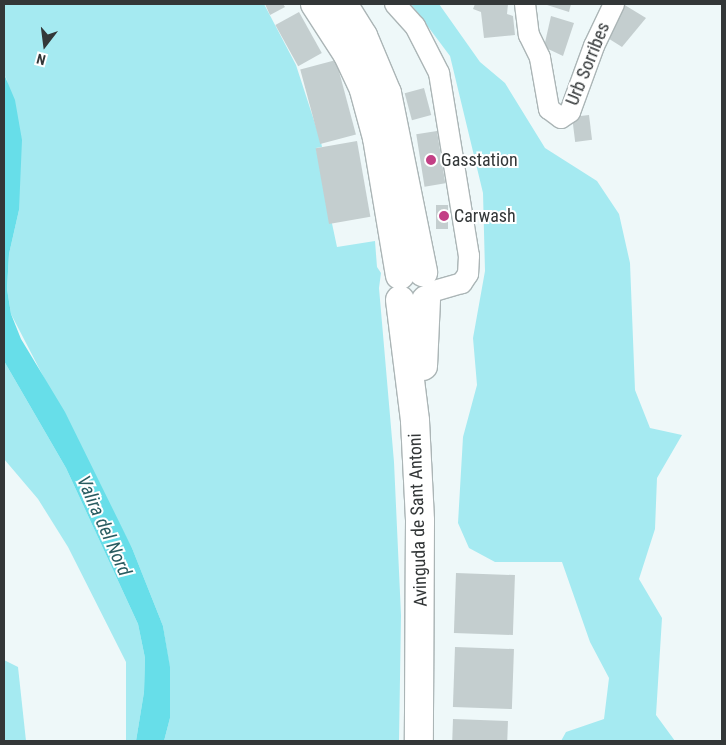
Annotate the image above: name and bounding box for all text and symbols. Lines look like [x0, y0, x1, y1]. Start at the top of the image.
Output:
street label: Urb Sorribes [562, 19, 614, 109]
north arrow [20, 20, 70, 70]
text: N [35, 51, 47, 68]
place label: Gasstation [441, 149, 518, 171]
marker: Gasstation [425, 154, 437, 166]
place label: Carwash [454, 205, 516, 227]
marker: Carwash [438, 210, 450, 222]
street label: Avinguda de Sant Antoni [404, 433, 432, 607]
water label: Valira del Nord [72, 472, 136, 580]

